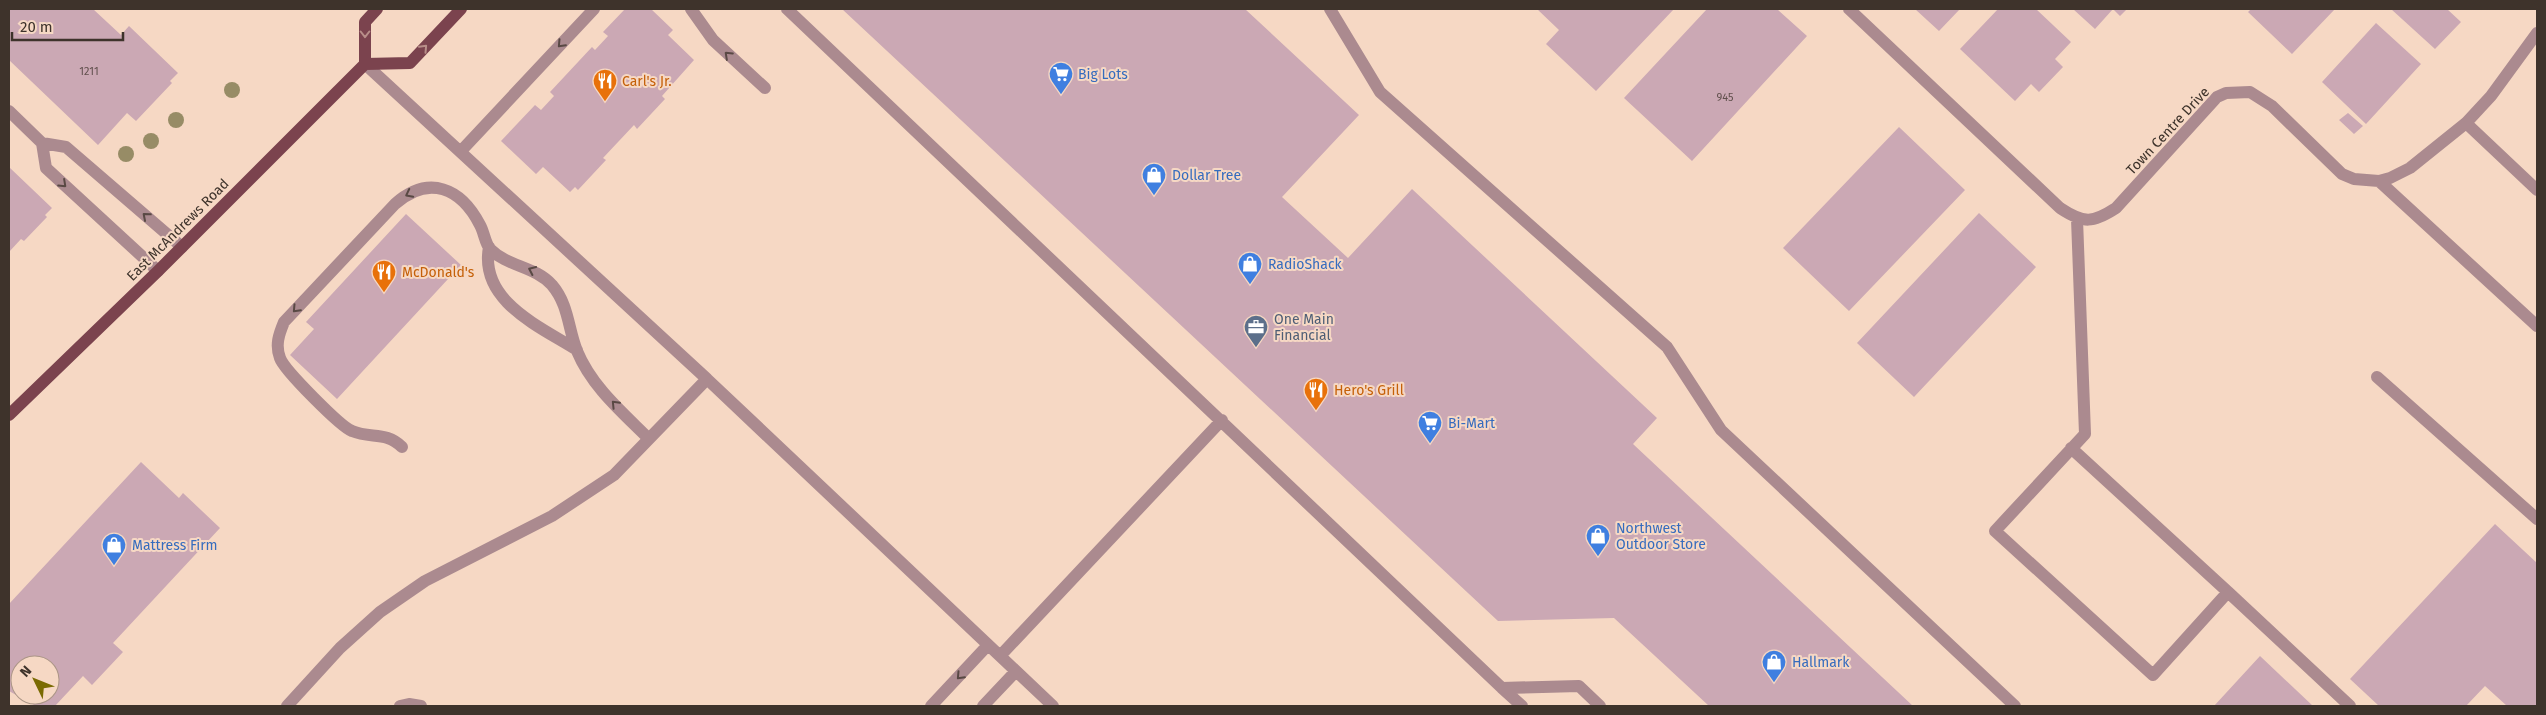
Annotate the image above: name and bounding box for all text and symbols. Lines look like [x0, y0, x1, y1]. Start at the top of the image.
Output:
scale bar [12, 10, 124, 42]
text: 20 m [20, 18, 53, 36]
one-way arrow [360, 30, 370, 38]
one-way arrow [558, 39, 567, 48]
one-way arrow [419, 45, 428, 54]
one-way arrow [725, 52, 734, 61]
supermarket icon: Big Lots [1048, 61, 1074, 95]
house number: 1211 [79, 65, 99, 78]
place label: Big Lots [1078, 66, 1128, 83]
restaurant icon: Carl's Jr. [592, 68, 618, 102]
place label: Carl's Jr. [622, 73, 672, 90]
street label: Town Centre Drive [2123, 83, 2213, 179]
house number: 945 [1717, 91, 1734, 104]
shop icon: Dollar Tree [1141, 162, 1167, 196]
place label: Dollar Tree [1172, 167, 1241, 184]
street label: East McAndrews Road [123, 175, 233, 285]
one-way arrow [57, 178, 66, 187]
one-way arrow [406, 188, 415, 198]
one-way arrow [142, 212, 151, 221]
shop icon: RadioShack [1237, 251, 1263, 285]
place label: RadioShack [1268, 256, 1343, 273]
restaurant icon: McDonald's [371, 259, 397, 293]
place label: McDonald's [402, 264, 475, 281]
one-way arrow [528, 266, 537, 276]
one-way arrow [293, 303, 302, 312]
place label: One Main Financial [1274, 311, 1334, 344]
office icon: One Main Financial [1243, 314, 1269, 348]
restaurant icon: Hero's Grill [1303, 377, 1329, 411]
place label: Hero's Grill [1334, 382, 1404, 399]
one-way arrow [612, 401, 621, 410]
supermarket icon: Bi-Mart [1417, 410, 1443, 444]
place label: Bi-Mart [1448, 415, 1496, 432]
place label: Northwest Outdoor Store [1616, 520, 1706, 553]
shop icon: Northwest Outdoor Store [1585, 523, 1611, 557]
shop icon: Mattress Firm [101, 532, 127, 566]
place label: Mattress Firm [132, 537, 218, 554]
shop icon: Hallmark [1761, 649, 1787, 683]
place label: Hallmark [1792, 654, 1850, 671]
north arrow [10, 655, 60, 705]
text: N [16, 662, 35, 681]
one-way arrow [957, 670, 966, 679]

